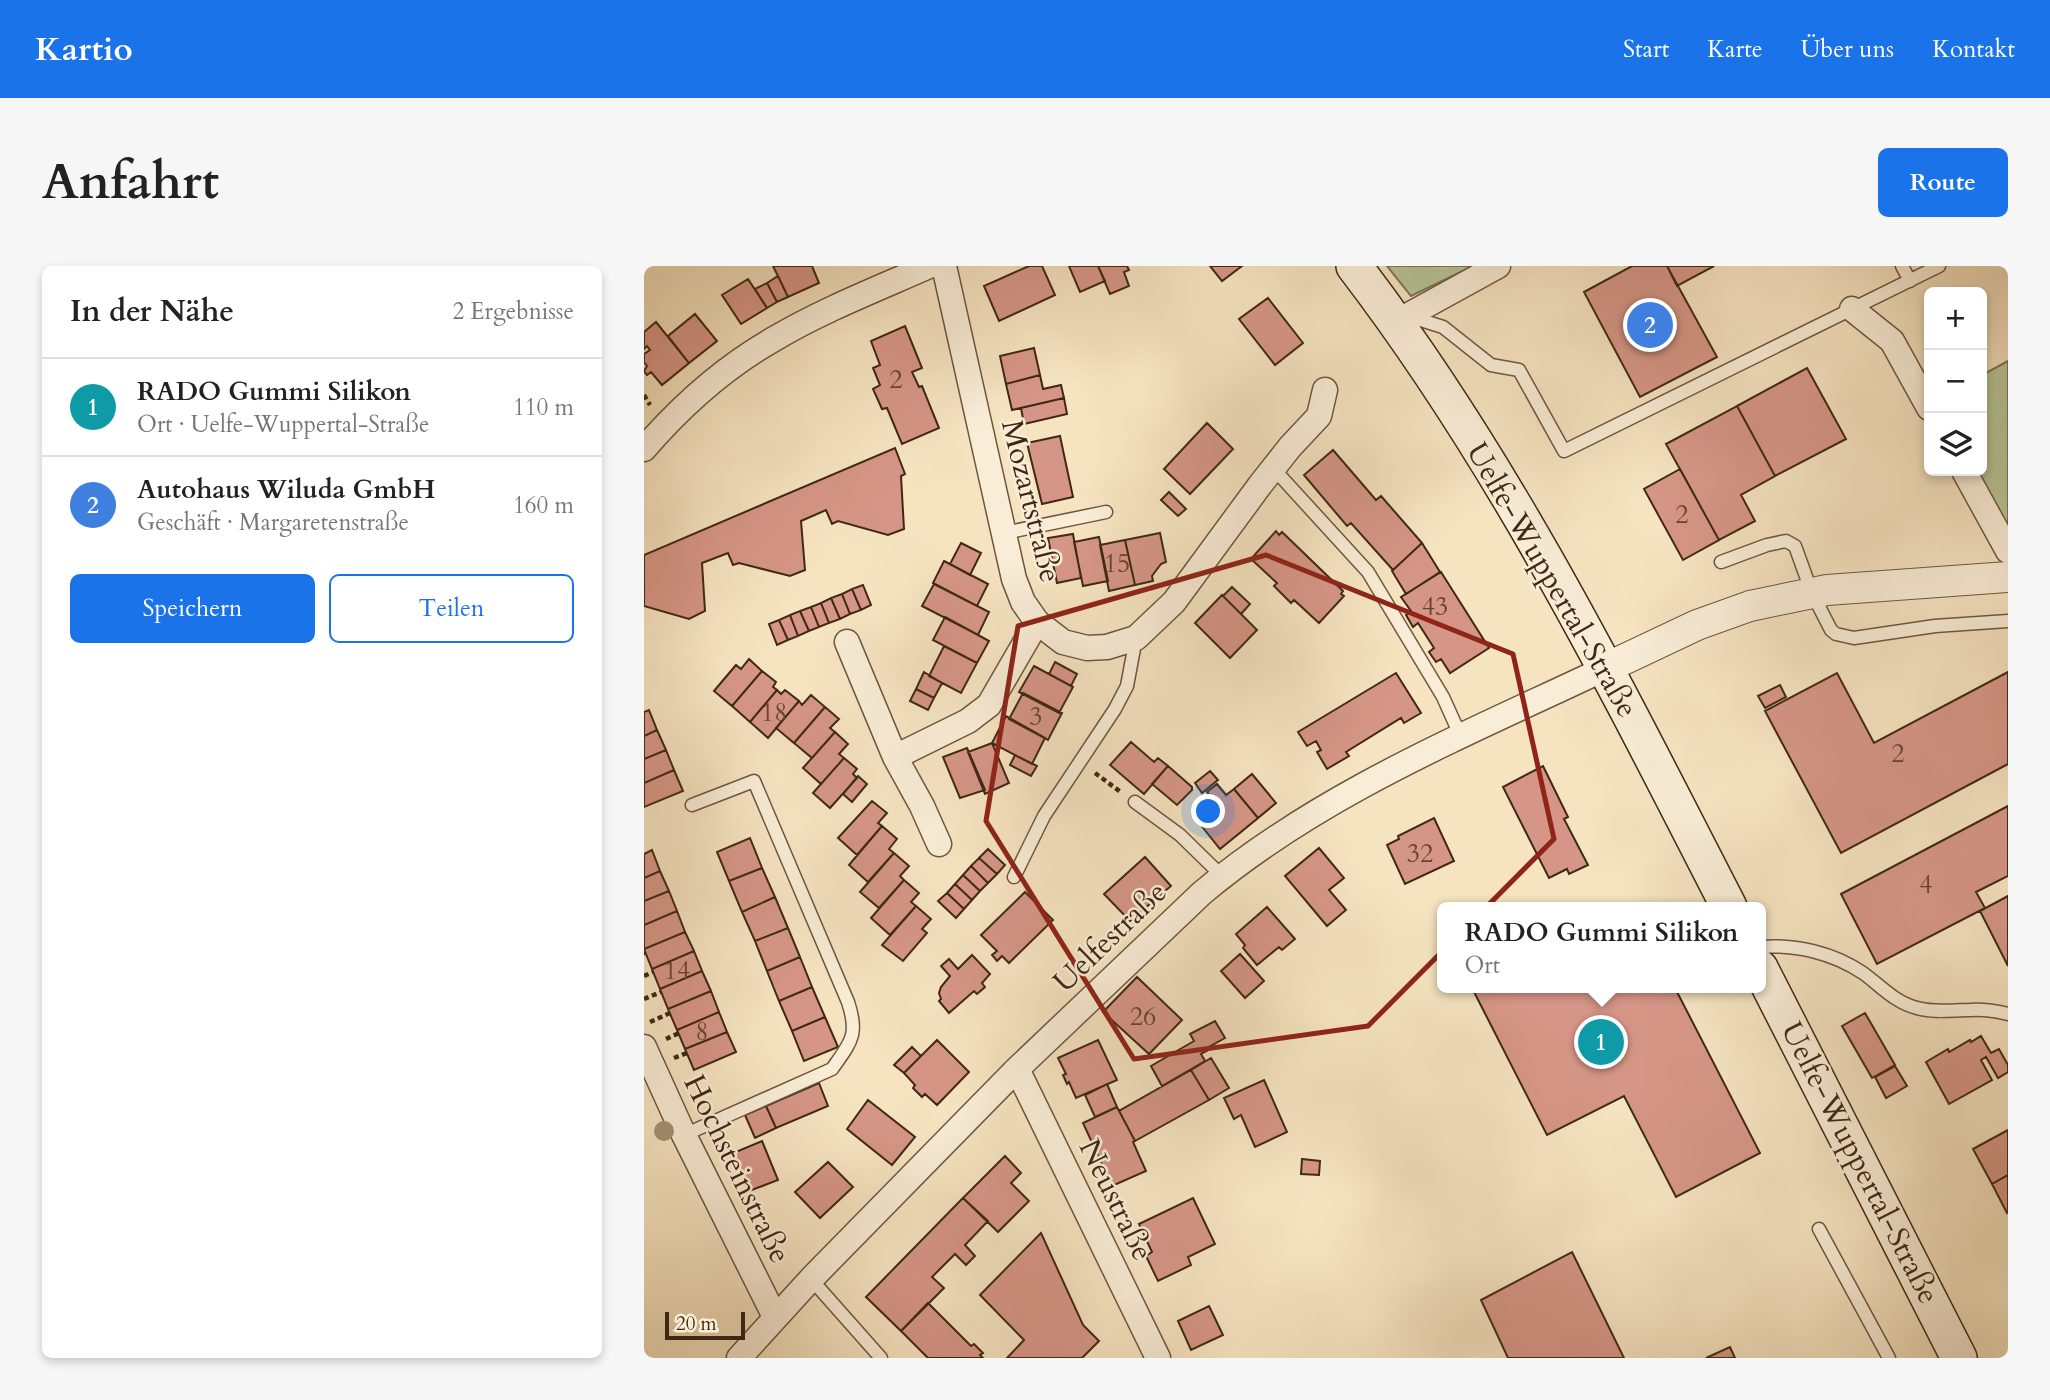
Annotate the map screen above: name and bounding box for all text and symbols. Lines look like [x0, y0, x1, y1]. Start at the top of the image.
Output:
text: Kartio [35, 27, 133, 72]
text: Start [1623, 33, 1669, 66]
text: Karte [1707, 33, 1763, 66]
text: Über uns [1801, 33, 1894, 66]
text: Kontakt [1932, 33, 2015, 66]
button: Route [1878, 148, 2008, 217]
text: Anfahrt [42, 149, 219, 216]
map controls [1924, 287, 1987, 476]
button: + [1924, 287, 1987, 350]
text: In der Nähe [70, 291, 234, 332]
text: 2 Ergebnisse [452, 296, 574, 327]
pin: 2 [1627, 299, 1673, 351]
button: − [1924, 350, 1987, 413]
house number: 2 [889, 362, 903, 397]
text: RADO Gummi Silikon [137, 374, 411, 409]
text: 1 [87, 392, 99, 423]
text: 110 m [513, 392, 574, 423]
text: Ort · Uelfe-Wuppertal-Straße [137, 409, 429, 440]
button: layers [1924, 413, 1987, 476]
street label: Mozartstraße [991, 415, 1071, 587]
street label: Uelfe-Wuppertal-Straße [1456, 435, 1648, 725]
text: Autohaus Wiluda GmbH [137, 472, 435, 507]
text: 2 [87, 490, 99, 521]
text: 160 m [513, 490, 574, 521]
house number: 2 [1675, 497, 1689, 532]
text: Geschäft · Margaretenstraße [137, 507, 409, 538]
house number: 15 [1104, 546, 1130, 581]
button: Speichern [70, 574, 315, 643]
button: Teilen [329, 574, 574, 643]
house number: 43 [1422, 589, 1448, 624]
house number: 18 [761, 695, 787, 730]
house number: 3 [1029, 699, 1043, 734]
house number: 2 [1891, 736, 1905, 771]
your location [1191, 794, 1225, 828]
house number: 32 [1407, 836, 1433, 871]
house number: 4 [1919, 867, 1933, 902]
street label: Uelfestraße [1044, 872, 1176, 1002]
popup [1437, 902, 1766, 993]
text: RADO Gummi Silikon [1464, 915, 1739, 950]
text: Ort [1464, 950, 1500, 981]
house number: 14 [664, 953, 690, 988]
house number: 26 [1130, 999, 1156, 1034]
house number: 8 [695, 1014, 709, 1049]
street label: Uelfe-Wuppertal-Straße [1771, 1015, 1949, 1311]
pin: 1 [1578, 1016, 1624, 1068]
street label: Hochsteinstraße [674, 1068, 800, 1270]
street label: Neustraße [1069, 1132, 1163, 1268]
scale bar [665, 1309, 746, 1341]
text: 20 m [676, 1311, 717, 1337]

